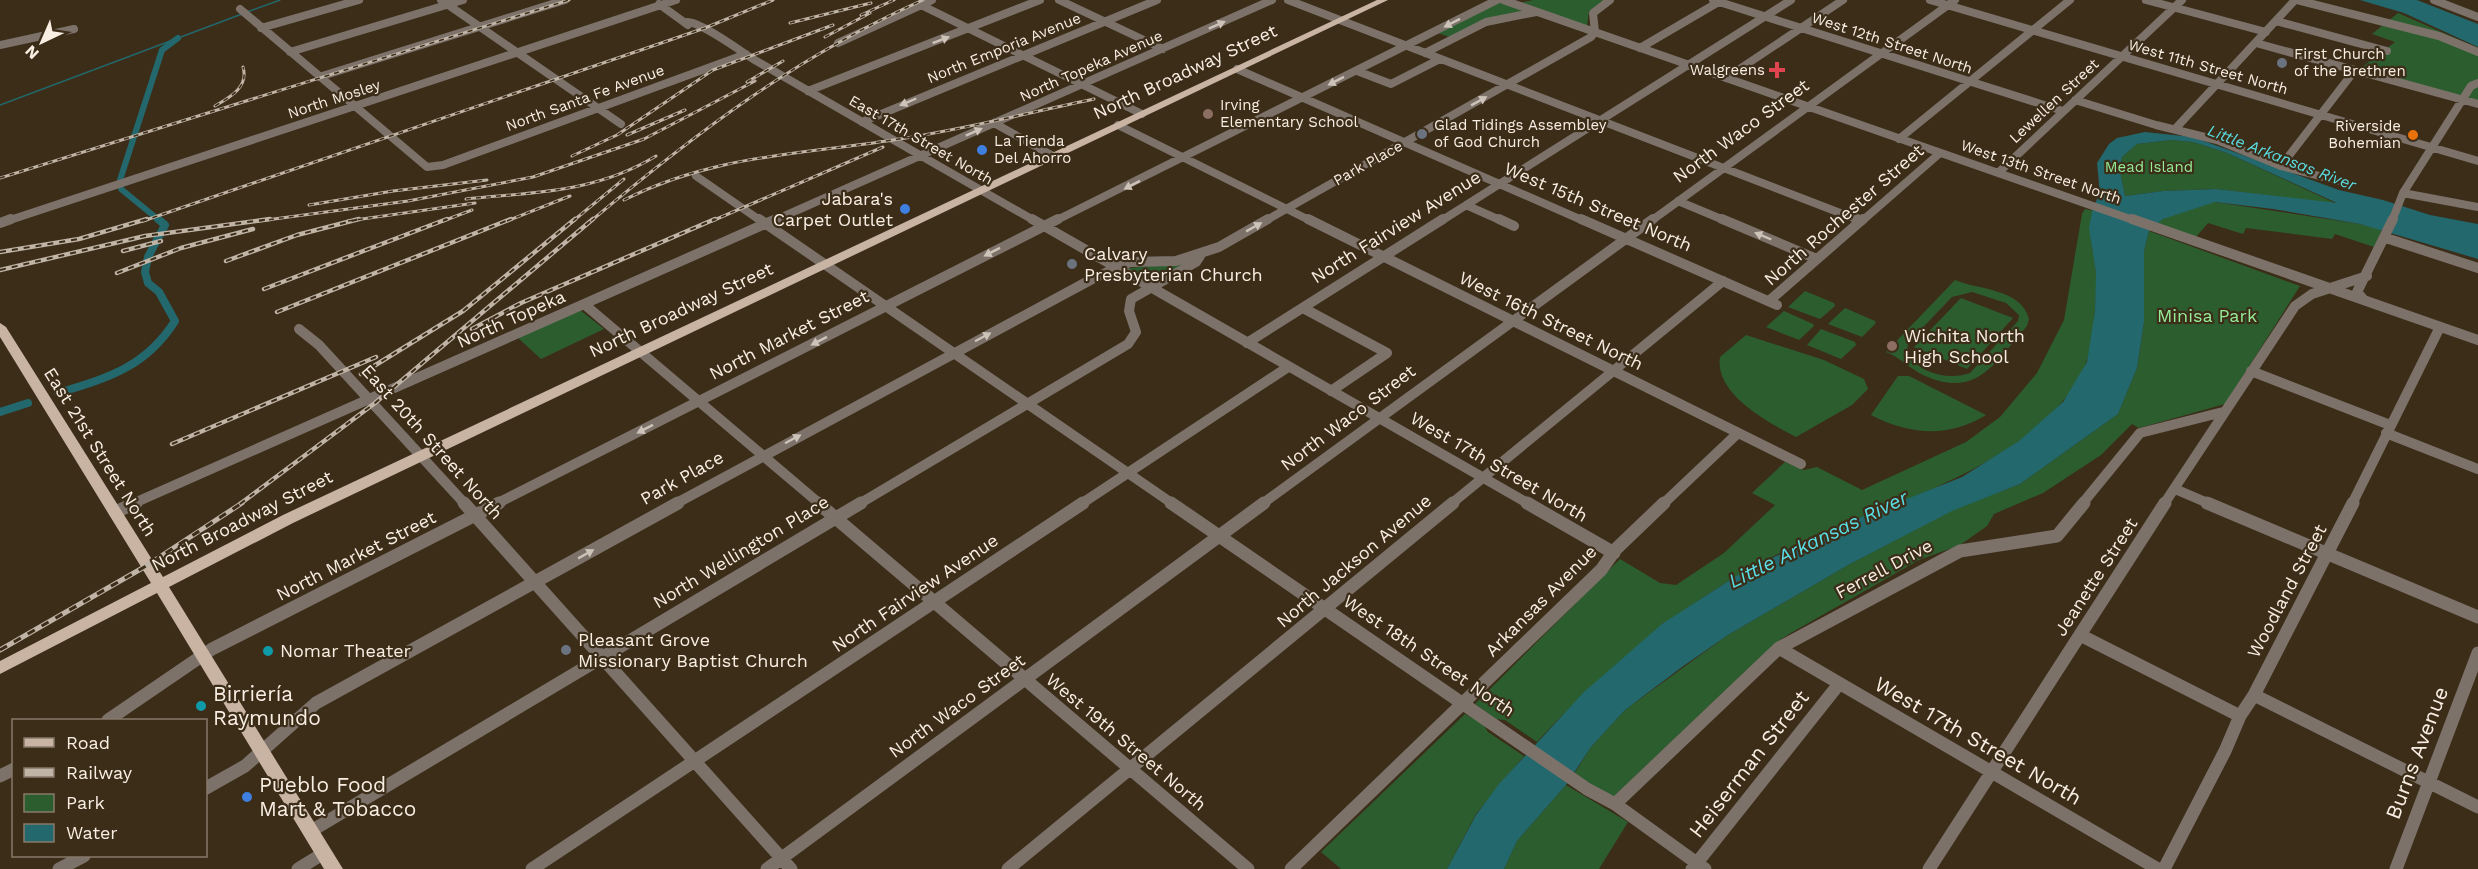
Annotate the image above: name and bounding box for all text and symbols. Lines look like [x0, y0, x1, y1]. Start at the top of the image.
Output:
street label: West 12th Street North [1809, 8, 1975, 78]
street label: North Emporia Avenue [924, 9, 1084, 87]
north arrow [12, 12, 72, 72]
one-way arrow [1444, 18, 1461, 28]
street label: North Broadway Street [1090, 20, 1280, 123]
one-way arrow [1208, 20, 1225, 29]
street label: North Topeka Avenue [1017, 26, 1165, 106]
one-way arrow [932, 34, 950, 44]
street label: West 11th Street North [2126, 36, 2290, 98]
text: N [21, 41, 43, 63]
place label: First Church of the Brethren [2294, 45, 2406, 80]
street label: Lewellen Street [2006, 55, 2103, 147]
marker: First Church of the Brethren [2275, 56, 2289, 70]
street label: North Santa Fe Avenue [503, 61, 667, 135]
place label: Walgreens [1690, 61, 1765, 79]
marker: Walgreens [1770, 63, 1784, 77]
street label: North Waco Street [1669, 74, 1813, 187]
street label: North Mosley [285, 75, 383, 122]
one-way arrow [1327, 77, 1344, 86]
street label: East 17th Street North [846, 91, 996, 189]
one-way arrow [1471, 95, 1487, 106]
place label: Irving Elementary School [1220, 96, 1359, 131]
one-way arrow [899, 97, 917, 107]
marker: Irving Elementary School [1201, 107, 1215, 121]
place label: Glad Tidings Assembley of God Church [1434, 116, 1607, 151]
place label: Riverside Bohemian [2328, 117, 2401, 152]
water label: Little Arkansas River [2205, 120, 2359, 195]
one-way arrow [965, 127, 983, 137]
marker: Glad Tidings Assembley of God Church [1415, 127, 1429, 141]
marker: Riverside Bohemian [2406, 128, 2420, 142]
place label: La Tienda Del Ahorro [994, 132, 1071, 167]
street label: West 13th Street North [1959, 136, 2123, 208]
street label: Park Place [1330, 137, 1406, 189]
street label: North Rochester Street [1760, 139, 1928, 290]
marker: La Tienda Del Ahorro [975, 143, 989, 157]
street label: West 15th Street North [1501, 157, 1695, 256]
park label: Mead Island [2105, 158, 2193, 176]
street label: North Fairview Avenue [1307, 166, 1484, 287]
one-way arrow [1123, 180, 1140, 189]
place label: Jabara's Carpet Outlet [773, 188, 893, 230]
marker: Jabara's Carpet Outlet [898, 202, 912, 216]
one-way arrow [1246, 222, 1263, 232]
one-way arrow [1754, 231, 1772, 240]
place label: Calvary Presbyterian Church [1084, 243, 1263, 285]
one-way arrow [984, 248, 1001, 257]
marker: Calvary Presbyterian Church [1065, 257, 1079, 271]
street label: North Broadway Street [586, 258, 776, 361]
street label: West 16th Street North [1456, 267, 1647, 374]
street label: North Topeka [453, 285, 568, 352]
street label: North Market Street [706, 285, 872, 384]
park label: Minisa Park [2157, 305, 2257, 326]
place label: Wichita North High School [1904, 325, 2025, 367]
one-way arrow [975, 332, 992, 341]
one-way arrow [810, 336, 827, 346]
marker: Wichita North High School [1885, 339, 1899, 353]
street label: East 20th Street North [357, 360, 507, 523]
street label: North Waco Street [1276, 360, 1419, 475]
street label: East 21st Street North [40, 363, 161, 540]
street label: West 17th Street North [1407, 407, 1592, 526]
one-way arrow [636, 424, 654, 434]
one-way arrow [785, 434, 802, 444]
street label: Park Place [637, 446, 727, 509]
street label: North Broadway Street [148, 466, 336, 575]
water label: Little Arkansas River [1724, 485, 1913, 593]
street label: North Jackson Avenue [1272, 490, 1435, 632]
street label: North Wellington Place [649, 491, 832, 612]
street label: North Market Street [273, 506, 439, 605]
street label: Jeanette Street [2050, 513, 2142, 640]
street label: Woodland Street [2243, 520, 2331, 661]
street label: North Fairview Avenue [828, 529, 1002, 656]
street label: Ferrell Drive [1832, 534, 1936, 603]
street label: Arkansas Avenue [1481, 541, 1601, 661]
one-way arrow [578, 549, 595, 559]
street label: West 18th Street North [1339, 590, 1519, 721]
place label: Pleasant Grove Missionary Baptist Church [578, 629, 808, 671]
place label: Nomar Theater [280, 640, 411, 661]
marker: Pleasant Grove Missionary Baptist Church [559, 643, 573, 657]
marker: Nomar Theater [261, 644, 275, 658]
street label: North Waco Street [885, 649, 1029, 762]
street label: West 19th Street North [1042, 668, 1211, 815]
street label: West 17th Street North [1870, 671, 2086, 810]
place label: Birriería Raymundo [213, 681, 321, 730]
street label: Burns Avenue [2380, 683, 2453, 823]
street label: Heiserman Street [1683, 685, 1814, 842]
marker: Birriería Raymundo [194, 699, 208, 713]
legend [12, 719, 207, 857]
text: Road [66, 732, 110, 753]
text: Railway [66, 762, 133, 783]
place label: Pueblo Food Mart & Tobacco [259, 772, 416, 821]
marker: Pueblo Food Mart & Tobacco [240, 790, 254, 804]
text: Park [66, 792, 105, 813]
text: Water [66, 822, 118, 843]

